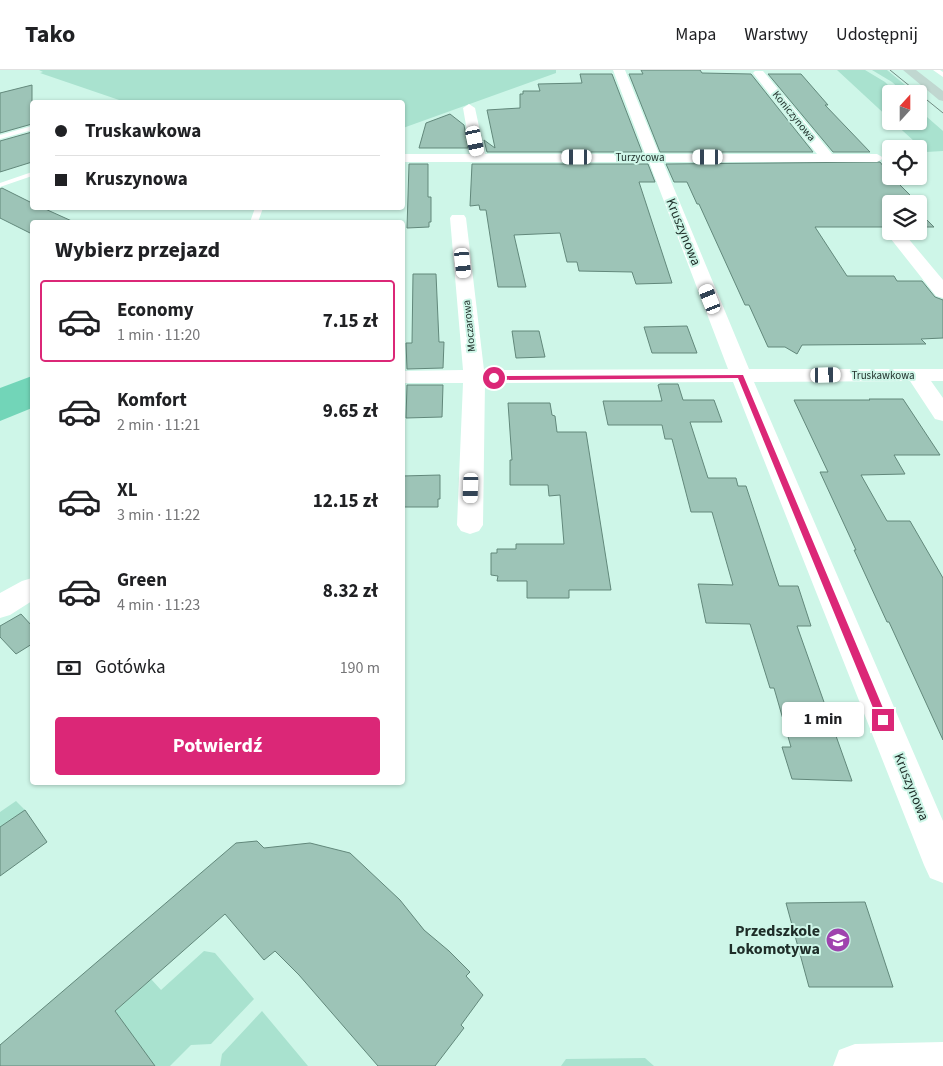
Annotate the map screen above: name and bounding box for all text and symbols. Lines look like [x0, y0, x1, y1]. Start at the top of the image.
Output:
text: Tako [25, 17, 75, 52]
text: Mapa [675, 22, 716, 47]
text: Warstwy [744, 22, 808, 47]
text: Udostępnij [836, 22, 918, 47]
north arrow [882, 85, 928, 130]
map controls [882, 85, 927, 240]
street label: Koniczynowa [769, 88, 819, 144]
text: Truskawkowa [85, 118, 201, 145]
car [464, 125, 485, 157]
button: locate [882, 140, 927, 185]
car [562, 150, 592, 165]
street label: Turzycowa [616, 150, 664, 165]
car [693, 150, 723, 165]
text: Kruszynowa [85, 166, 188, 193]
street label: Kruszynowa [660, 195, 706, 269]
button: layers [882, 195, 927, 240]
text: Wybierz przejazd [55, 234, 220, 266]
car [453, 247, 472, 279]
car [697, 282, 722, 316]
text: Economy [117, 297, 194, 324]
icon: car [57, 299, 102, 344]
street label: Moczarowa [459, 299, 479, 353]
text: 7.15 zł [323, 308, 378, 335]
text: 1 min · 11:20 [117, 324, 200, 346]
route start [483, 367, 505, 389]
car [810, 367, 841, 383]
street label: Truskawkowa [851, 368, 915, 383]
text: Komfort [117, 387, 187, 414]
icon: car [57, 389, 102, 434]
text: 9.65 zł [323, 398, 378, 425]
text: 2 min · 11:21 [117, 414, 200, 436]
car [462, 473, 479, 503]
text: XL [117, 477, 138, 504]
icon: car [57, 479, 102, 524]
text: 12.15 zł [313, 488, 378, 515]
text: 3 min · 11:22 [117, 504, 200, 526]
text: Green [117, 567, 167, 594]
icon: car [57, 569, 102, 614]
text: 8.32 zł [323, 578, 378, 605]
text: 4 min · 11:23 [117, 594, 200, 616]
icon: cash [55, 654, 83, 682]
text: Gotówka [95, 654, 166, 681]
text: 190 m [340, 657, 380, 679]
callout: 1 min [783, 702, 866, 738]
text: 1 min [804, 708, 842, 730]
route end [872, 709, 894, 731]
button: Potwierdź [55, 717, 380, 775]
street label: Kruszynowa [888, 750, 934, 824]
place label: Przedszkole Lokomotywa [729, 920, 820, 960]
school or university icon: Przedszkole Lokomotywa [825, 927, 851, 953]

